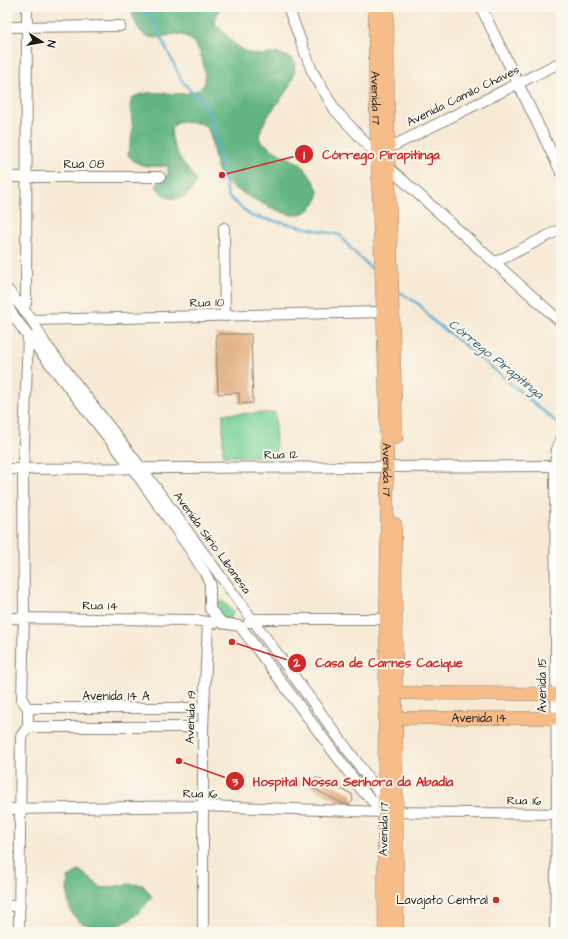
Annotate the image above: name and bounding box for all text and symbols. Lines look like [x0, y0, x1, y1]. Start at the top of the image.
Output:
north arrow [22, 22, 62, 62]
text: N [43, 39, 59, 49]
street label: Avenida Camilo Chaves [404, 61, 522, 131]
street label: Avenida 17 [367, 71, 385, 126]
callout: Córrego Pirapitinga [294, 142, 448, 167]
text: Córrego Pirapitinga [322, 146, 440, 166]
text: 1 [303, 147, 305, 164]
street label: Rua 08 [64, 156, 105, 173]
street label: Rua 10 [190, 294, 225, 312]
water label: Córrego Pirapitinga [444, 315, 548, 405]
street label: Avenida 17 [378, 443, 396, 498]
street label: Rua 12 [264, 446, 298, 464]
street label: Avenida Sírio Libanesa [169, 488, 255, 598]
street label: Rua 14 [82, 597, 118, 615]
callout: Casa de Carnes Cacique [287, 650, 471, 675]
text: Casa de Carnes Cacique [315, 654, 463, 673]
text: 2 [293, 655, 301, 672]
street label: Avenida 15 [534, 657, 551, 713]
street label: Avenida 14 A [82, 688, 150, 705]
street label: Avenida 19 [182, 690, 200, 744]
street label: Avenida 14 [451, 710, 507, 727]
callout: Hospital Nossa Senhora da Abadia [225, 769, 462, 794]
text: Hospital Nossa Senhora da Abadia [253, 773, 454, 792]
text: 3 [231, 774, 239, 791]
street label: Rua 16 [183, 785, 218, 803]
street label: Rua 16 [507, 792, 542, 810]
street label: Avenida 17 [375, 801, 393, 856]
place label: Lavajato Central [396, 892, 488, 909]
marker: Lavajato Central [491, 895, 501, 905]

